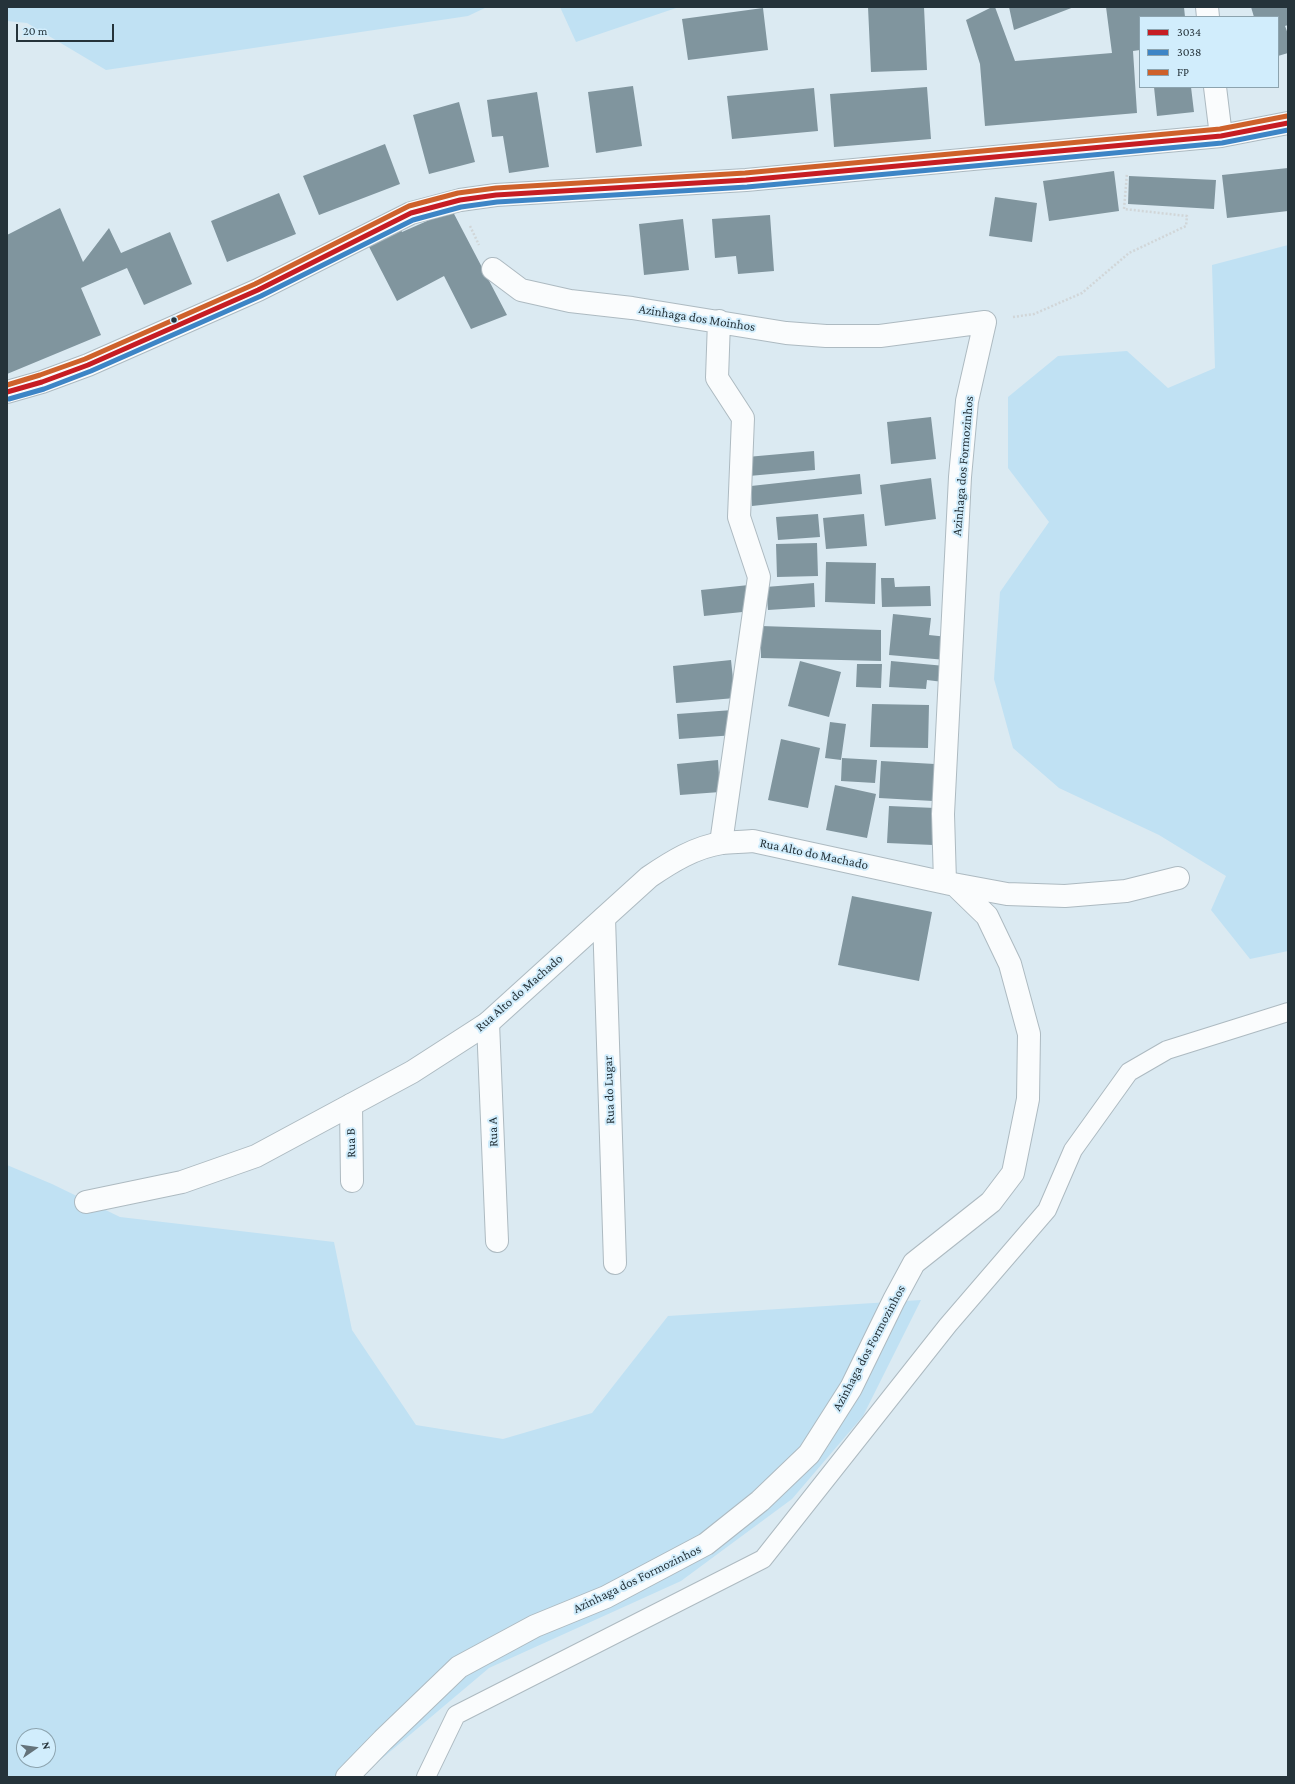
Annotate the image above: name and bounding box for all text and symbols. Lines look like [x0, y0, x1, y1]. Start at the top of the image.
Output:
scale bar [18, 16, 116, 42]
legend [1139, 16, 1279, 88]
text: 20 m [23, 24, 47, 38]
text: 3034 [1177, 25, 1201, 39]
text: 3038 [1177, 45, 1202, 59]
text: FP [1177, 65, 1189, 79]
street label: Azinhaga dos Moinhos [638, 301, 756, 335]
unlabelled marker [169, 315, 179, 325]
street label: Azinhaga dos Formozinhos [949, 395, 977, 537]
street label: Rua Alto do Machado [758, 835, 870, 873]
street label: Rua Alto do Machado [472, 951, 566, 1035]
street label: Rua do Lugar [600, 1056, 618, 1124]
street label: Rua A [485, 1117, 501, 1147]
street label: Rua B [343, 1128, 359, 1158]
street label: Azinhaga dos Formozinhos [829, 1282, 909, 1414]
street label: Azinhaga dos Formozinhos [571, 1541, 703, 1617]
north arrow [16, 1728, 56, 1768]
text: N [40, 1741, 53, 1751]

